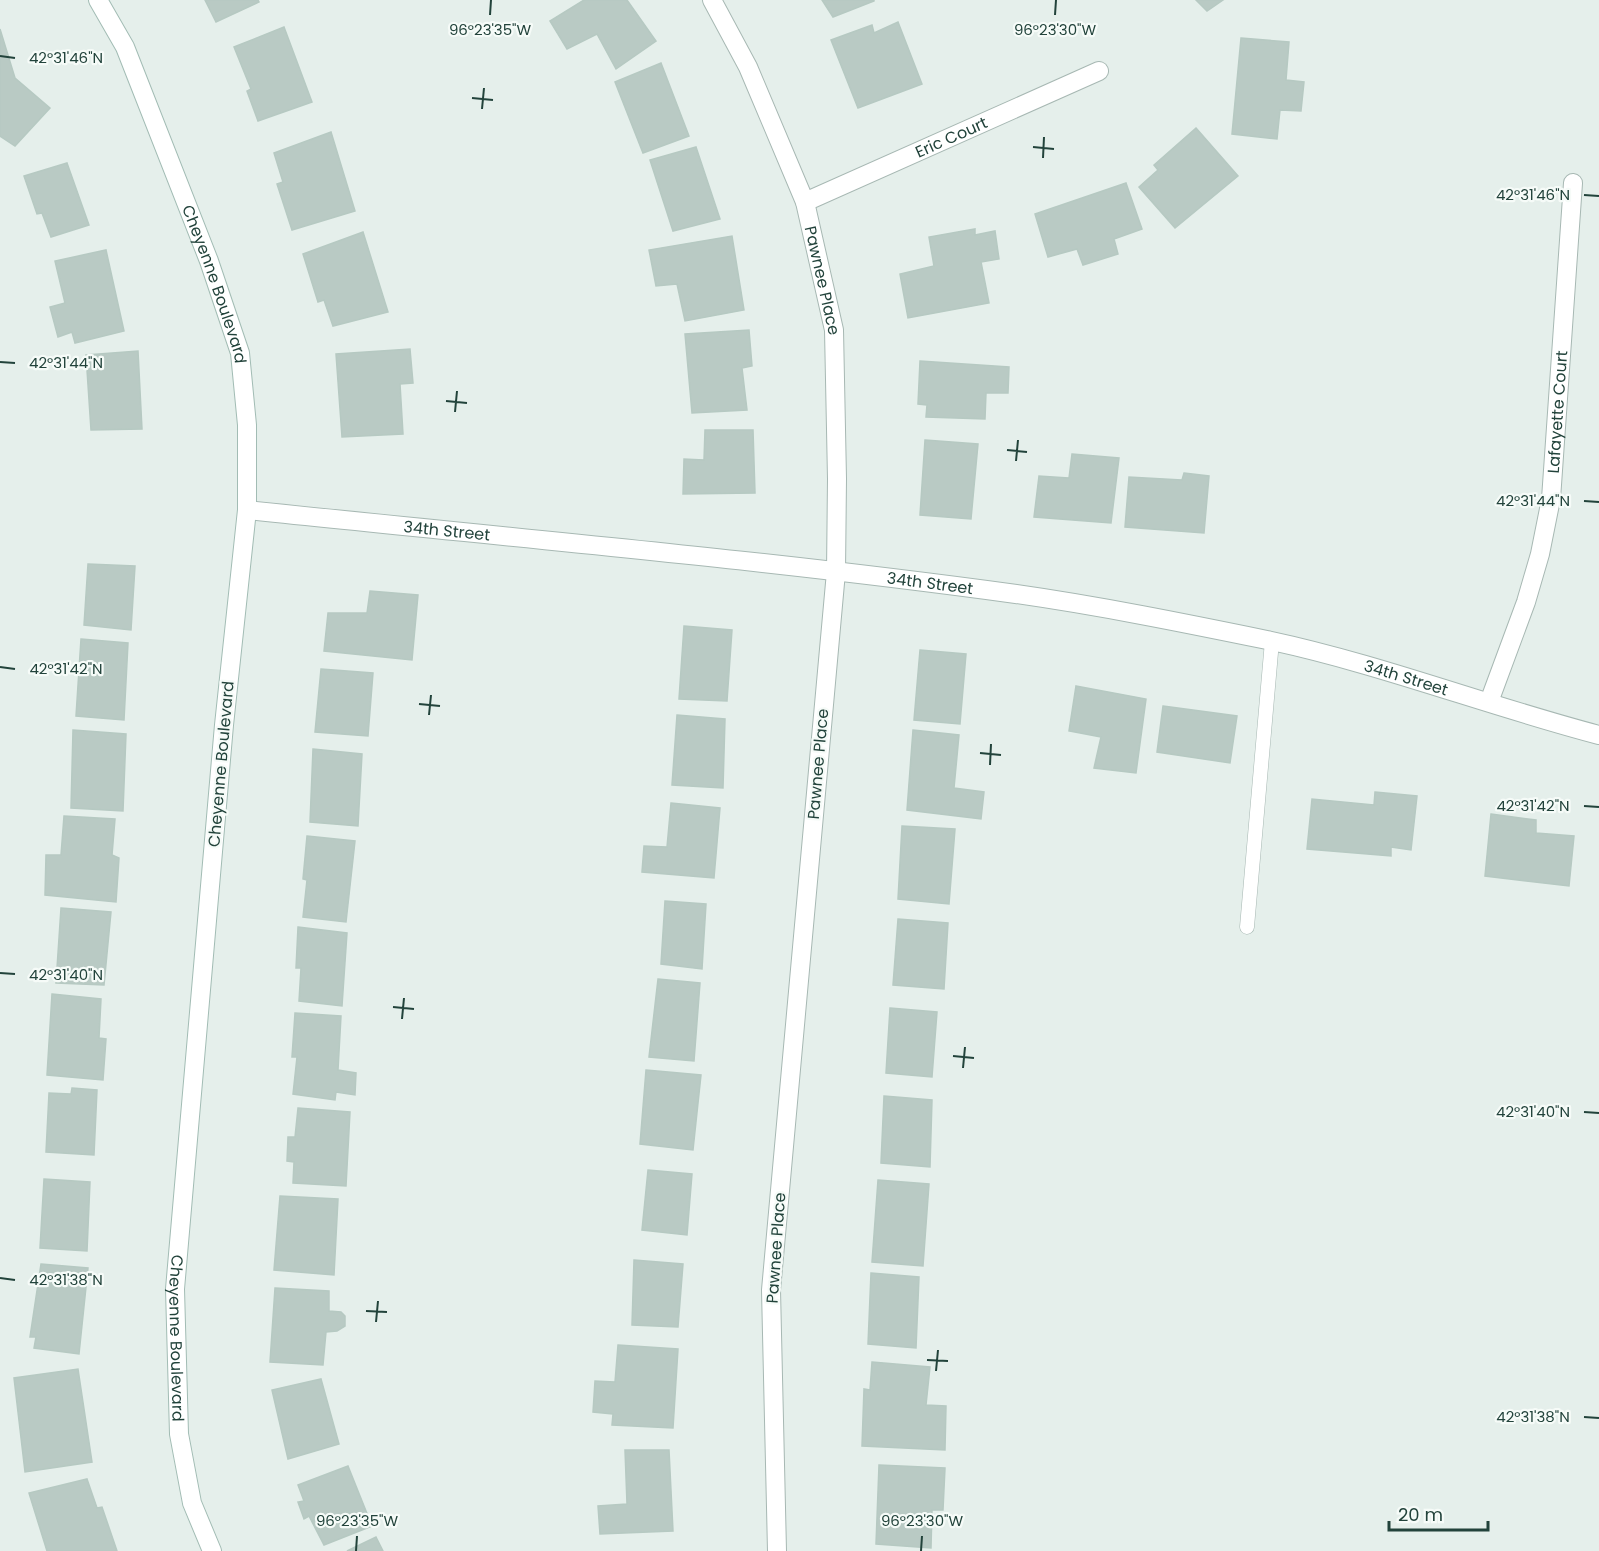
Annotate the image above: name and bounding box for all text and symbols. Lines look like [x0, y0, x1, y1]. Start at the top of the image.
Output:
text: 96°23'35"W [449, 19, 531, 40]
text: 96°23'30"W [1014, 19, 1096, 40]
text: 42°31'46"N [29, 47, 103, 68]
street label: Eric Court [911, 111, 991, 163]
text: 42°31'46"N [1496, 184, 1570, 205]
street label: Cheyenne Boulevard [177, 201, 252, 364]
street label: Pawnee Place [799, 224, 846, 337]
street label: Lafayette Court [1541, 349, 1573, 474]
text: 42°31'44"N [29, 352, 103, 373]
text: 42°31'44"N [1496, 490, 1570, 511]
street label: 34th Street [403, 515, 491, 546]
street label: 34th Street [886, 566, 975, 600]
street label: 34th Street [1361, 654, 1451, 701]
text: 42°31'42"N [29, 658, 103, 679]
street label: Cheyenne Boulevard [202, 680, 240, 848]
street label: Pawnee Place [802, 708, 834, 820]
text: 42°31'42"N [1496, 795, 1570, 816]
text: 42°31'40"N [29, 964, 103, 985]
text: 42°31'40"N [1496, 1101, 1570, 1122]
street label: Pawnee Place [761, 1192, 791, 1304]
street label: Cheyenne Boulevard [163, 1254, 190, 1422]
text: 42°31'38"N [29, 1269, 103, 1290]
text: 42°31'38"N [1496, 1406, 1570, 1427]
scale bar [1389, 1494, 1488, 1532]
text: 20 m [1398, 1502, 1443, 1527]
text: 96°23'35"W [316, 1510, 398, 1531]
text: 96°23'30"W [881, 1510, 963, 1531]

